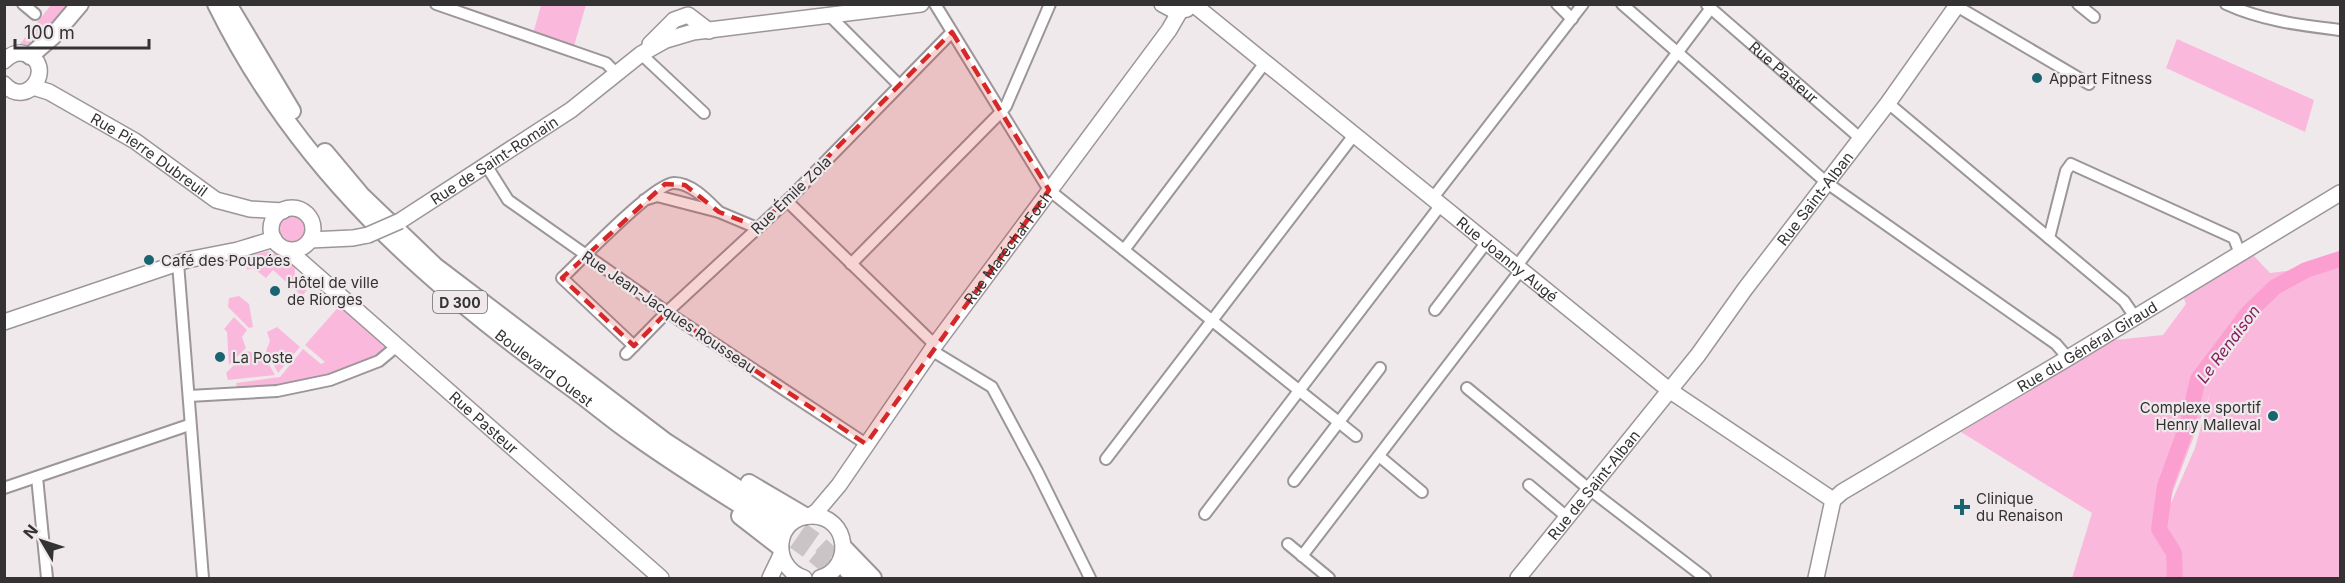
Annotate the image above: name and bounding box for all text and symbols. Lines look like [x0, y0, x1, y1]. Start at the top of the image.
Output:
scale bar [15, 12, 148, 50]
text: 100 m [24, 22, 75, 43]
street label: Rue Pasteur [1745, 37, 1823, 107]
place label: Appart Fitness [2049, 69, 2152, 88]
marker: Appart Fitness [2030, 71, 2044, 85]
street label: Rue Pierre Dubreuil [88, 108, 212, 200]
street label: Rue de Saint-Romain [427, 112, 561, 208]
street label: Rue Saint-Alban [1773, 147, 1857, 249]
street label: Rue Émile Zola [747, 152, 835, 238]
street label: Rue Maréchal Foch [959, 187, 1056, 308]
street label: Rue Joanny Augé [1453, 212, 1562, 306]
street label: Rue Jean-Jacques Rousseau [578, 246, 760, 378]
place label: Café des Poupées [161, 251, 291, 270]
marker: Café des Poupées [142, 253, 156, 267]
place label: Hôtel de ville de Riorges [287, 273, 379, 309]
marker: Hôtel de ville de Riorges [268, 284, 282, 298]
road number: D 300 [433, 291, 487, 313]
street label: Rue du Général Giraud [2013, 297, 2160, 396]
water label: Le Renaison [2192, 301, 2264, 387]
street label: Boulevard Ouest [492, 325, 597, 410]
place label: La Poste [232, 348, 293, 367]
marker: La Poste [213, 350, 227, 364]
street label: Rue Pasteur [446, 387, 523, 458]
place label: Complexe sportif Henry Malleval [2140, 398, 2261, 434]
marker: Complexe sportif Henry Malleval [2266, 409, 2280, 423]
street label: Rue de Saint-Alban [1543, 426, 1643, 543]
place label: Clinique du Renaison [1976, 489, 2063, 525]
marker: Clinique du Renaison [1953, 498, 1971, 516]
north arrow [12, 511, 72, 571]
text: N [19, 521, 42, 543]

